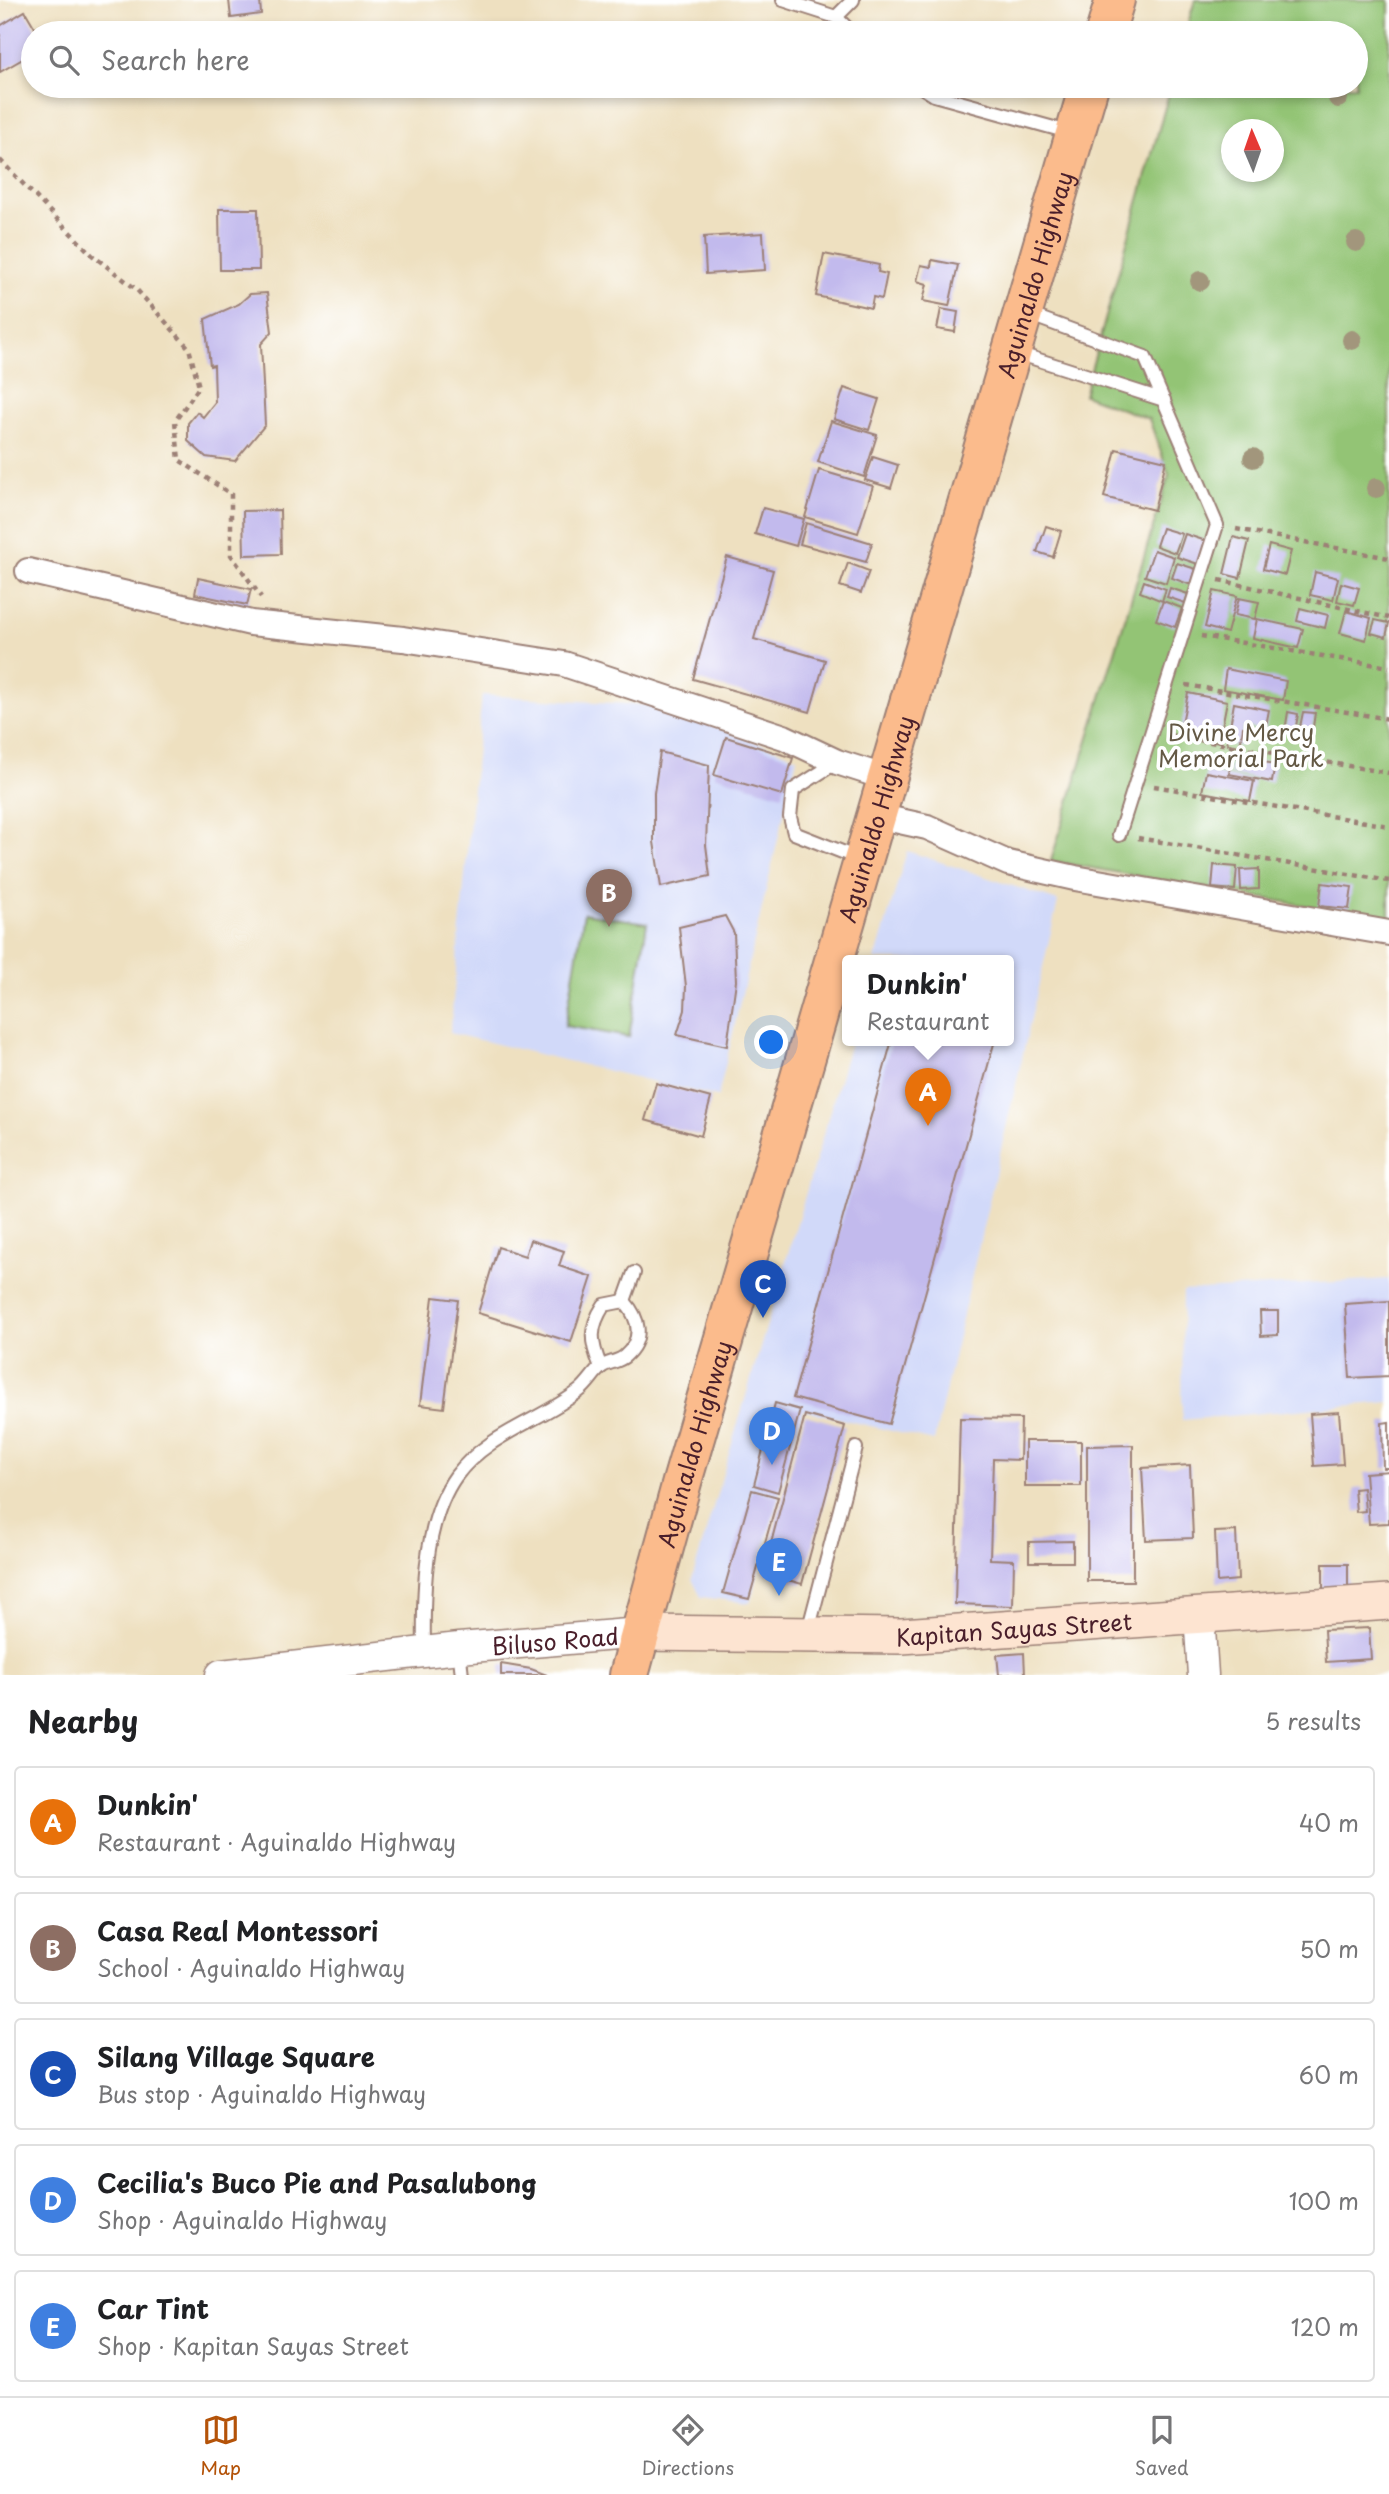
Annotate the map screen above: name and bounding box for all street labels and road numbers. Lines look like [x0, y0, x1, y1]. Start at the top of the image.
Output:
street label: Aguinaldo Highway [987, 167, 1081, 382]
street label: Aguinaldo Highway [829, 711, 922, 926]
street label: Aguinaldo Highway [647, 1336, 740, 1551]
street label: Kapitan Sayas Street [894, 1602, 1133, 1654]
street label: Biluso Road [490, 1617, 620, 1663]

